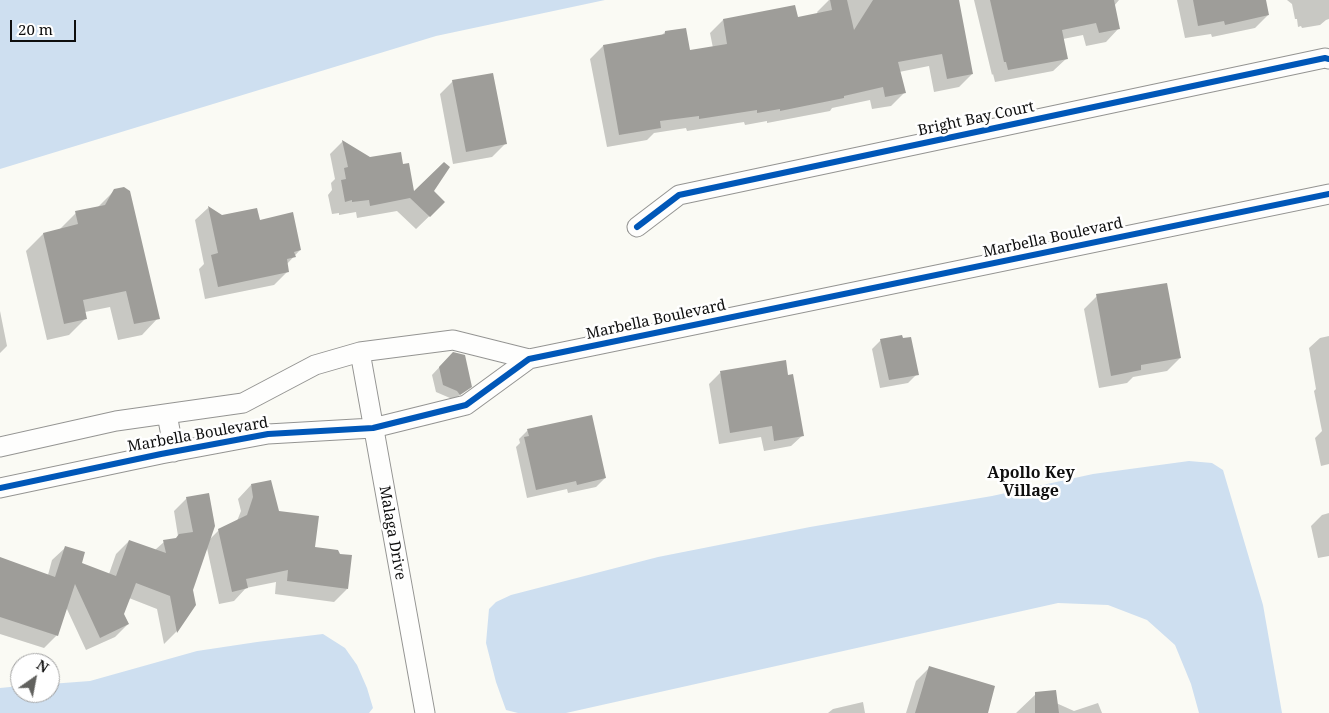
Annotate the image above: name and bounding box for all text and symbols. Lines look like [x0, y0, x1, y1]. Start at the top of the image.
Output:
scale bar [12, 10, 79, 42]
text: 20 m [18, 19, 53, 39]
street label: Bright Bay Court [916, 98, 1036, 140]
street label: Marbella Boulevard [981, 214, 1125, 262]
street label: Marbella Boulevard [584, 296, 728, 344]
street label: Marbella Boulevard [126, 414, 270, 456]
district label: Apollo Key Village [987, 463, 1075, 501]
street label: Malaga Drive [375, 484, 409, 582]
north arrow [10, 653, 60, 703]
text: N [33, 655, 53, 677]

